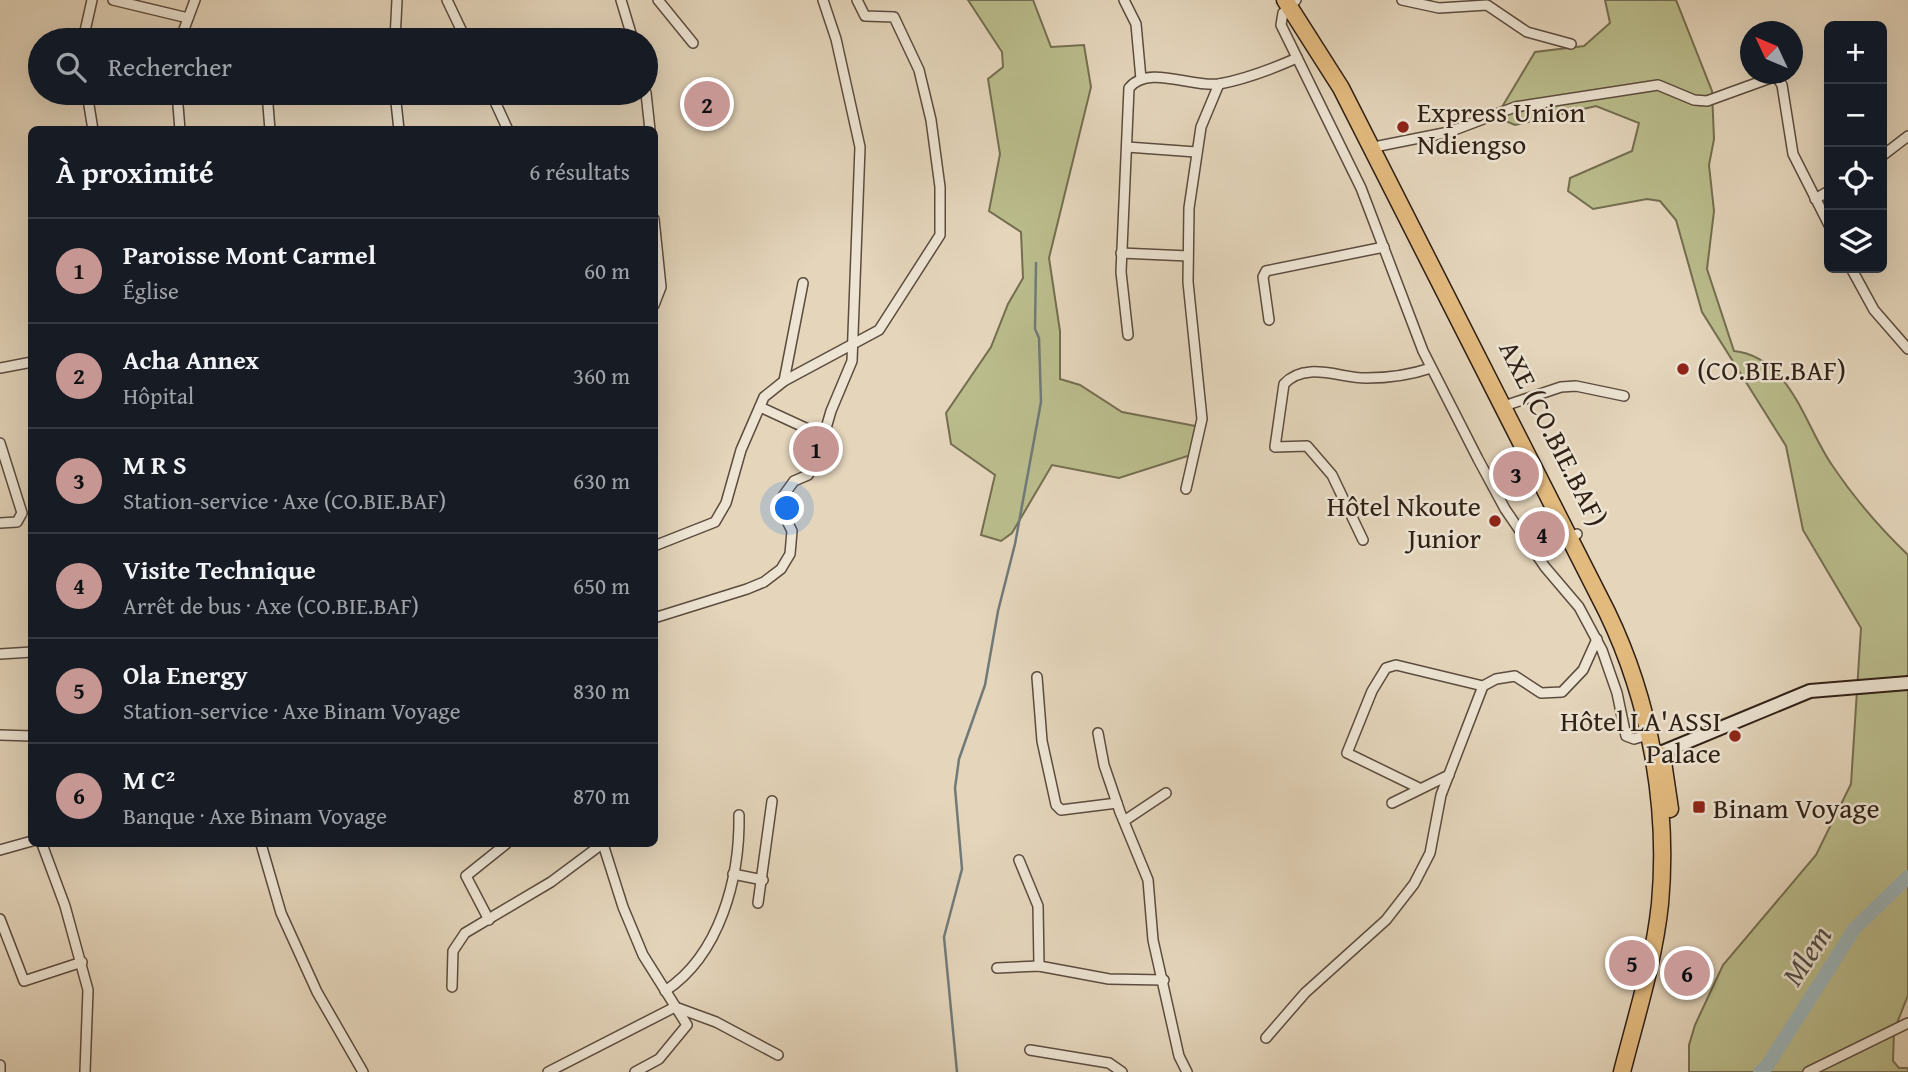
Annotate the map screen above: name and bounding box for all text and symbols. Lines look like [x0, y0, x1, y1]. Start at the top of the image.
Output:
north arrow [1740, 21, 1803, 84]
map controls [1824, 21, 1887, 273]
button: + [1824, 21, 1887, 84]
search box [28, 28, 658, 105]
text: Rechercher [108, 47, 232, 86]
icon: search [52, 48, 90, 86]
pin: 2 [684, 78, 730, 130]
button: − [1824, 84, 1887, 147]
place label: Express Union Ndiengso [1417, 91, 1585, 164]
marker: Express Union Ndiengso [1395, 119, 1411, 135]
button: locate [1824, 147, 1887, 210]
text: À proximité [56, 150, 214, 194]
text: 6 résultats [529, 155, 630, 188]
button: layers [1824, 210, 1887, 273]
text: Paroisse Mont Carmel [123, 235, 376, 274]
text: 1 [73, 254, 85, 287]
text: 60 m [584, 254, 630, 287]
text: Église [123, 274, 179, 307]
street label: AXE (CO.BIE.BAF) [1490, 333, 1618, 533]
text: Acha Annex [123, 340, 259, 379]
place label: (CO.BIE.BAF) [1697, 349, 1846, 390]
text: 2 [73, 359, 85, 392]
text: 360 m [573, 359, 630, 392]
marker: (CO.BIE.BAF) [1675, 361, 1691, 377]
text: Hôpital [123, 379, 194, 412]
pin: 1 [793, 423, 839, 475]
text: M R S [123, 445, 187, 484]
pin: 3 [1493, 448, 1539, 500]
text: 3 [73, 464, 85, 497]
text: 630 m [573, 464, 630, 497]
text: Station-service · Axe (CO.BIE.BAF) [123, 484, 446, 517]
place label: Hôtel Nkoute Junior [1327, 485, 1481, 558]
your location [770, 491, 804, 525]
pin: 4 [1519, 508, 1565, 560]
marker: Hôtel Nkoute Junior [1487, 513, 1503, 529]
text: Visite Technique [123, 550, 316, 589]
text: 4 [73, 569, 85, 602]
text: 650 m [573, 569, 630, 602]
text: Arrêt de bus · Axe (CO.BIE.BAF) [123, 589, 419, 622]
text: Ola Energy [123, 655, 248, 694]
text: 5 [73, 674, 85, 707]
text: 830 m [573, 674, 630, 707]
text: Station-service · Axe Binam Voyage [123, 694, 461, 727]
place label: Hôtel LA'ASSI Palace [1560, 700, 1721, 773]
marker: Hôtel LA'ASSI Palace [1727, 728, 1743, 744]
text: M C² [123, 760, 175, 799]
text: 6 [73, 779, 85, 812]
text: 870 m [573, 779, 630, 812]
place label: Binam Voyage [1713, 787, 1880, 828]
text: Banque · Axe Binam Voyage [123, 799, 387, 832]
marker: Binam Voyage [1691, 799, 1707, 815]
water label: Mlem [1770, 916, 1842, 994]
pin: 5 [1609, 937, 1655, 989]
pin: 6 [1664, 947, 1710, 999]

